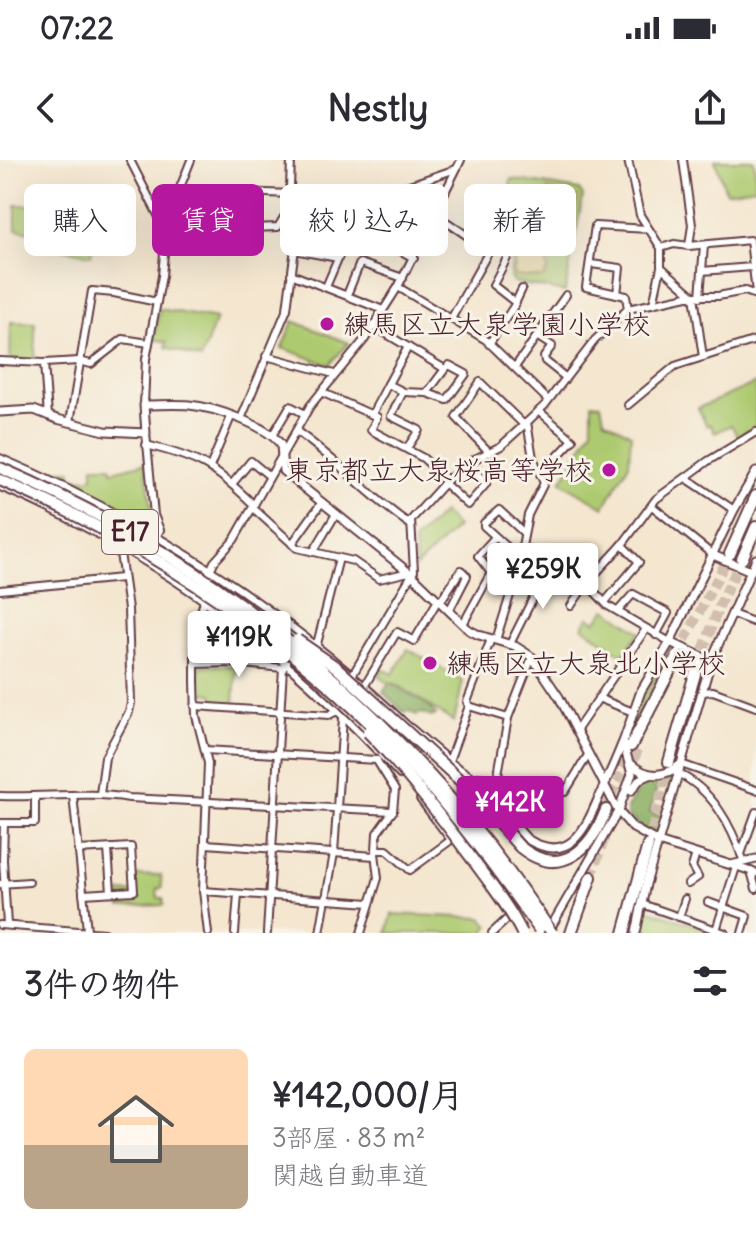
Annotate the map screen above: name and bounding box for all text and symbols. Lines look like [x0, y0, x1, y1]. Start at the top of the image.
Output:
text: 07:22 [40, 9, 114, 47]
icon: back [24, 86, 68, 130]
text: Nestly [327, 86, 429, 131]
icon: share [688, 86, 732, 130]
chip: 購入 [24, 184, 136, 256]
chip: 賃貸 [152, 184, 264, 256]
chip: 絞り込み [280, 184, 448, 256]
chip: 新着 [464, 184, 576, 256]
place label: 練馬区立大泉学園小学校 [343, 306, 651, 342]
marker: 練馬区立大泉学園小学校 [318, 315, 336, 333]
place label: 東京都立大泉桜高等学校 [285, 452, 593, 488]
marker: 東京都立大泉桜高等学校 [600, 461, 618, 479]
road number: E17 [102, 510, 158, 554]
pin: ¥259K [487, 543, 599, 611]
text: ¥259K [505, 552, 581, 585]
pin: ¥119K [183, 611, 295, 679]
text: ¥119K [206, 620, 272, 653]
place label: 練馬区立大泉北小学校 [446, 645, 726, 681]
marker: 練馬区立大泉北小学校 [421, 654, 439, 672]
pin: ¥142K [454, 776, 566, 844]
text: ¥142K [475, 785, 545, 818]
icon: filters [688, 959, 732, 1003]
text: 3件の物件 [24, 962, 179, 1005]
text: ¥142,000/月 [272, 1073, 464, 1116]
icon: home [88, 1081, 184, 1177]
text: 3部屋 · 83 m² [272, 1121, 425, 1154]
text: 関越自動車道 [272, 1158, 428, 1191]

